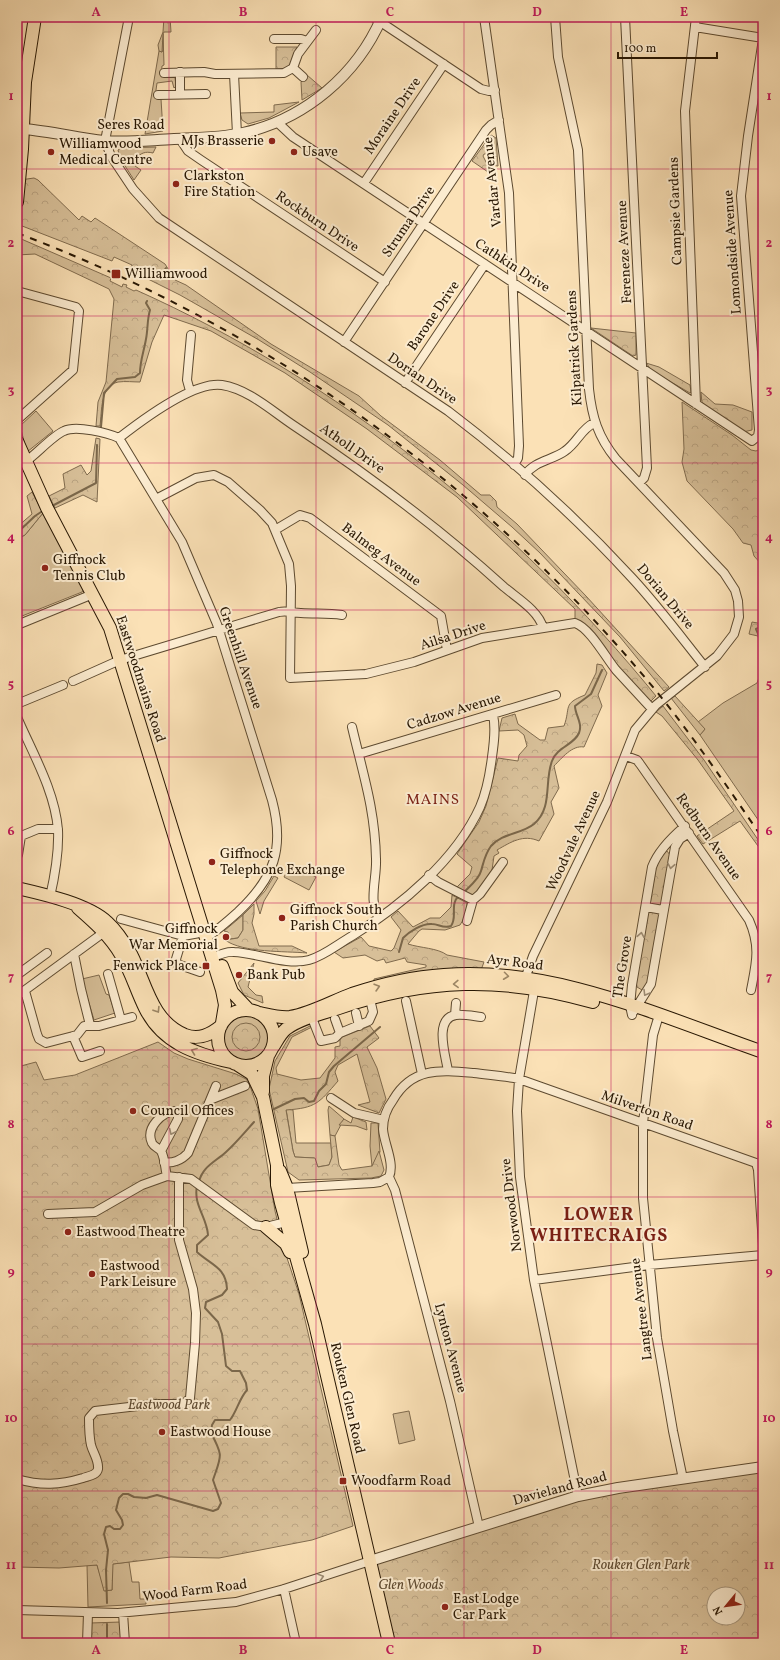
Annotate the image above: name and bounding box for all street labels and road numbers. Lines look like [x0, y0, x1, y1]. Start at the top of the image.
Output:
street label: Moraine Drive [360, 73, 426, 158]
street label: Seres Road [97, 116, 165, 135]
street label: Vardar Avenue [479, 136, 507, 228]
street label: Campsie Gardens [665, 157, 687, 265]
street label: Struma Drive [378, 182, 440, 262]
street label: Rockburn Drive [271, 187, 363, 257]
street label: Lomondside Avenue [719, 189, 747, 315]
street label: Fereneze Avenue [613, 199, 637, 304]
street label: Cathkin Drive [471, 235, 554, 298]
street label: Barone Drive [403, 277, 465, 355]
street label: Kilpatrick Gardens [562, 290, 588, 406]
street label: Dorian Drive [383, 349, 461, 409]
street label: Atholl Drive [316, 420, 389, 479]
street label: Balmeg Avenue [337, 519, 425, 591]
street label: Dorian Drive [632, 560, 698, 634]
street label: Greenhill Avenue [214, 604, 267, 712]
street label: Eastwoodmains Road [111, 613, 169, 745]
street label: Ailsa Drive [418, 616, 489, 656]
street label: Cadzow Avenue [405, 689, 504, 735]
street label: Woodvale Avenue [542, 787, 606, 895]
street label: Redburn Avenue [671, 790, 745, 885]
street label: The Grove [609, 934, 637, 1000]
street label: Ayr Road [486, 950, 544, 976]
street label: Milverton Road [598, 1086, 696, 1136]
street label: Norwood Drive [497, 1157, 527, 1253]
street label: Langtree Avenue [626, 1256, 658, 1361]
street label: Lynton Avenue [429, 1301, 471, 1395]
street label: Rouken Glen Road [325, 1340, 369, 1456]
street label: Davieland Road [511, 1467, 609, 1511]
street label: Wood Farm Road [142, 1575, 249, 1607]

